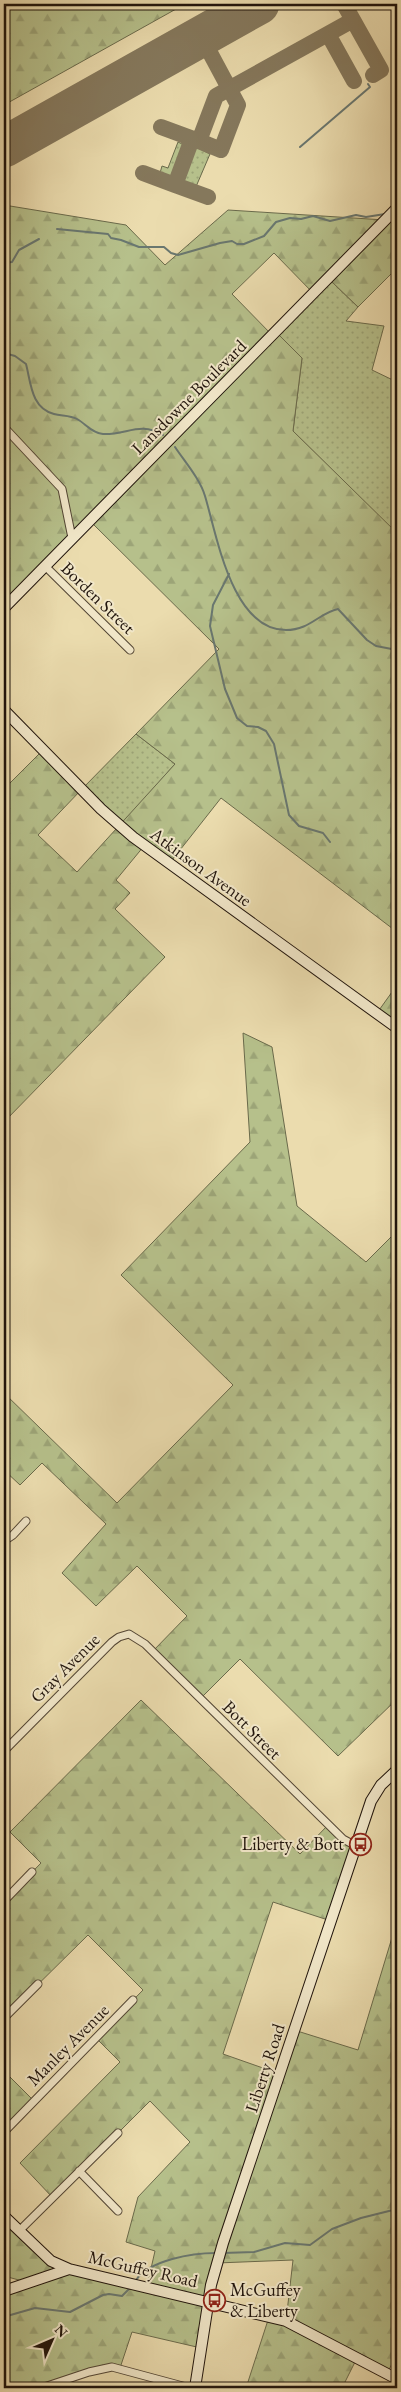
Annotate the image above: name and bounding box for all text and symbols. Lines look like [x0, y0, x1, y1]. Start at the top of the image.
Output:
street label: Lansdowne Boulevard [126, 334, 252, 459]
street label: Borden Street [56, 557, 140, 639]
street label: Atkinson Avenue [145, 821, 257, 911]
street label: Gray Avenue [25, 1628, 104, 1707]
street label: Bott Street [218, 1695, 287, 1764]
place label: Liberty & Bott [242, 1832, 344, 1855]
bus stop icon: Liberty & Bott [348, 1832, 372, 1856]
street label: Manley Avenue [22, 1999, 114, 2091]
street label: Liberty Road [239, 2020, 290, 2115]
street label: McGuffey Road [86, 2245, 201, 2293]
place label: McGuffey & Liberty [230, 2278, 301, 2322]
bus stop icon: McGuffey & Liberty [202, 2288, 226, 2312]
north arrow [28, 2314, 78, 2364]
text: N [51, 2320, 72, 2342]

